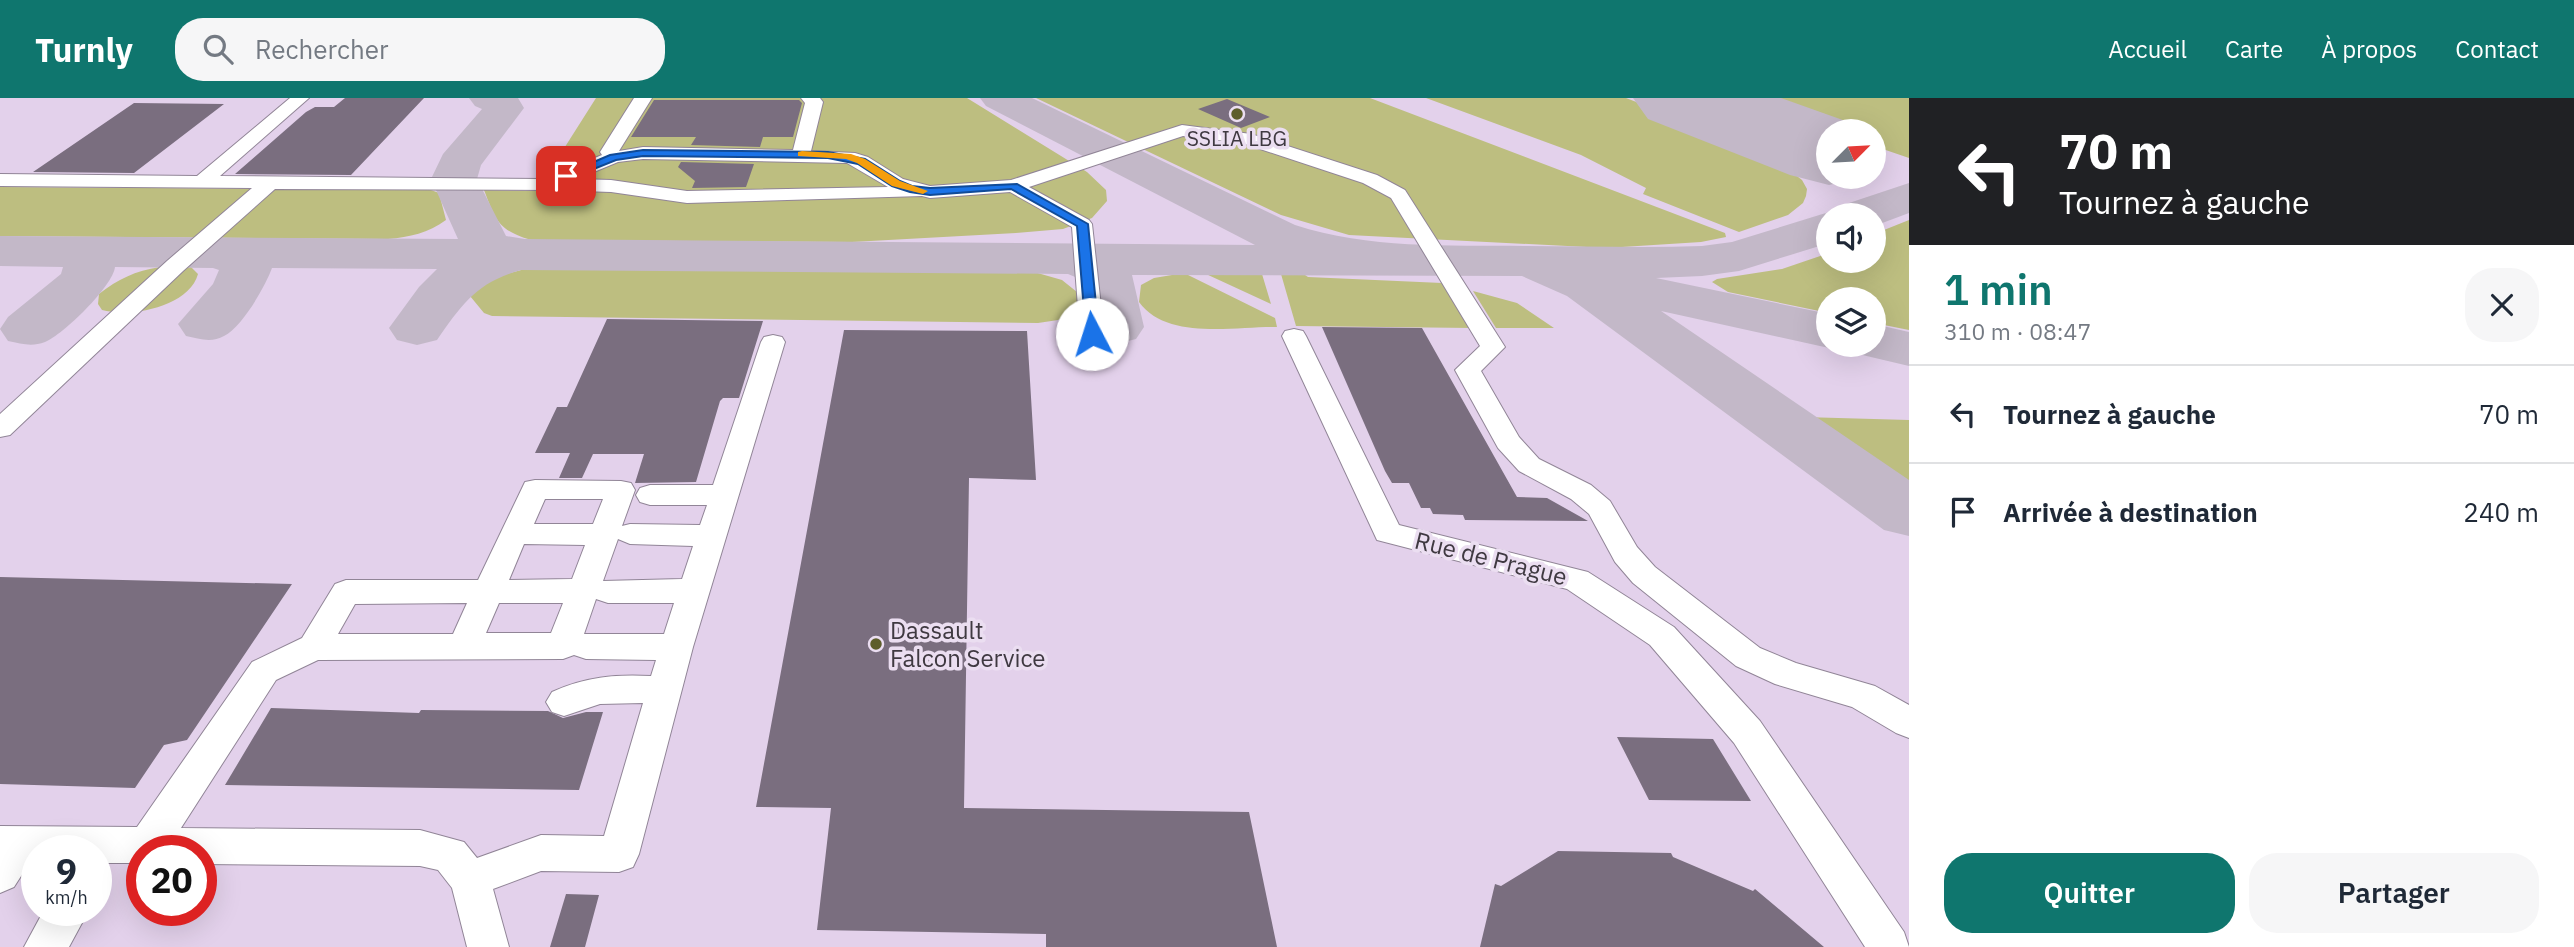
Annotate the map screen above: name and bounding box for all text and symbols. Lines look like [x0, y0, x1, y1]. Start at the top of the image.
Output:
search box [175, 18, 665, 81]
text: Turnly [35, 28, 133, 71]
icon: search [199, 30, 237, 68]
text: Rechercher [255, 32, 389, 66]
text: Accueil [2108, 33, 2187, 65]
text: Carte [2225, 33, 2283, 65]
text: À propos [2321, 33, 2417, 65]
text: Contact [2455, 33, 2539, 65]
marker: SSLIA LBG [1229, 106, 1245, 122]
north arrow [1816, 119, 1886, 189]
map controls [1816, 119, 1886, 357]
text: 70 m [2059, 119, 2173, 182]
place label: SSLIA LBG [1187, 124, 1287, 152]
icon: left [1944, 126, 2035, 217]
pin [536, 146, 596, 206]
icon: arrive [547, 157, 585, 195]
text: Tournez à gauche [2059, 181, 2310, 223]
button: sound [1816, 203, 1886, 273]
text: 1 min [1944, 262, 2053, 317]
button: close [2465, 268, 2539, 342]
button: layers [1816, 287, 1886, 357]
position arrow [1055, 297, 1129, 371]
text: 310 m · 08:47 [1944, 316, 2091, 346]
icon: left [1944, 395, 1982, 433]
text: Tournez à gauche [2003, 397, 2216, 431]
text: 70 m [2479, 397, 2539, 431]
icon: arrive [1944, 493, 1982, 531]
text: Arrivée à destination [2003, 495, 2258, 529]
text: 240 m [2463, 495, 2539, 529]
street label: Rue de Prague [1412, 524, 1570, 592]
place label: Dassault Falcon Service [890, 614, 1046, 674]
marker: Dassault Falcon Service [868, 636, 884, 652]
speed limit sign: 20 [126, 835, 217, 926]
text: 9 [56, 848, 77, 894]
button: Quitter [1944, 853, 2235, 933]
button: Partager [2249, 853, 2539, 933]
text: km/h [45, 886, 88, 909]

